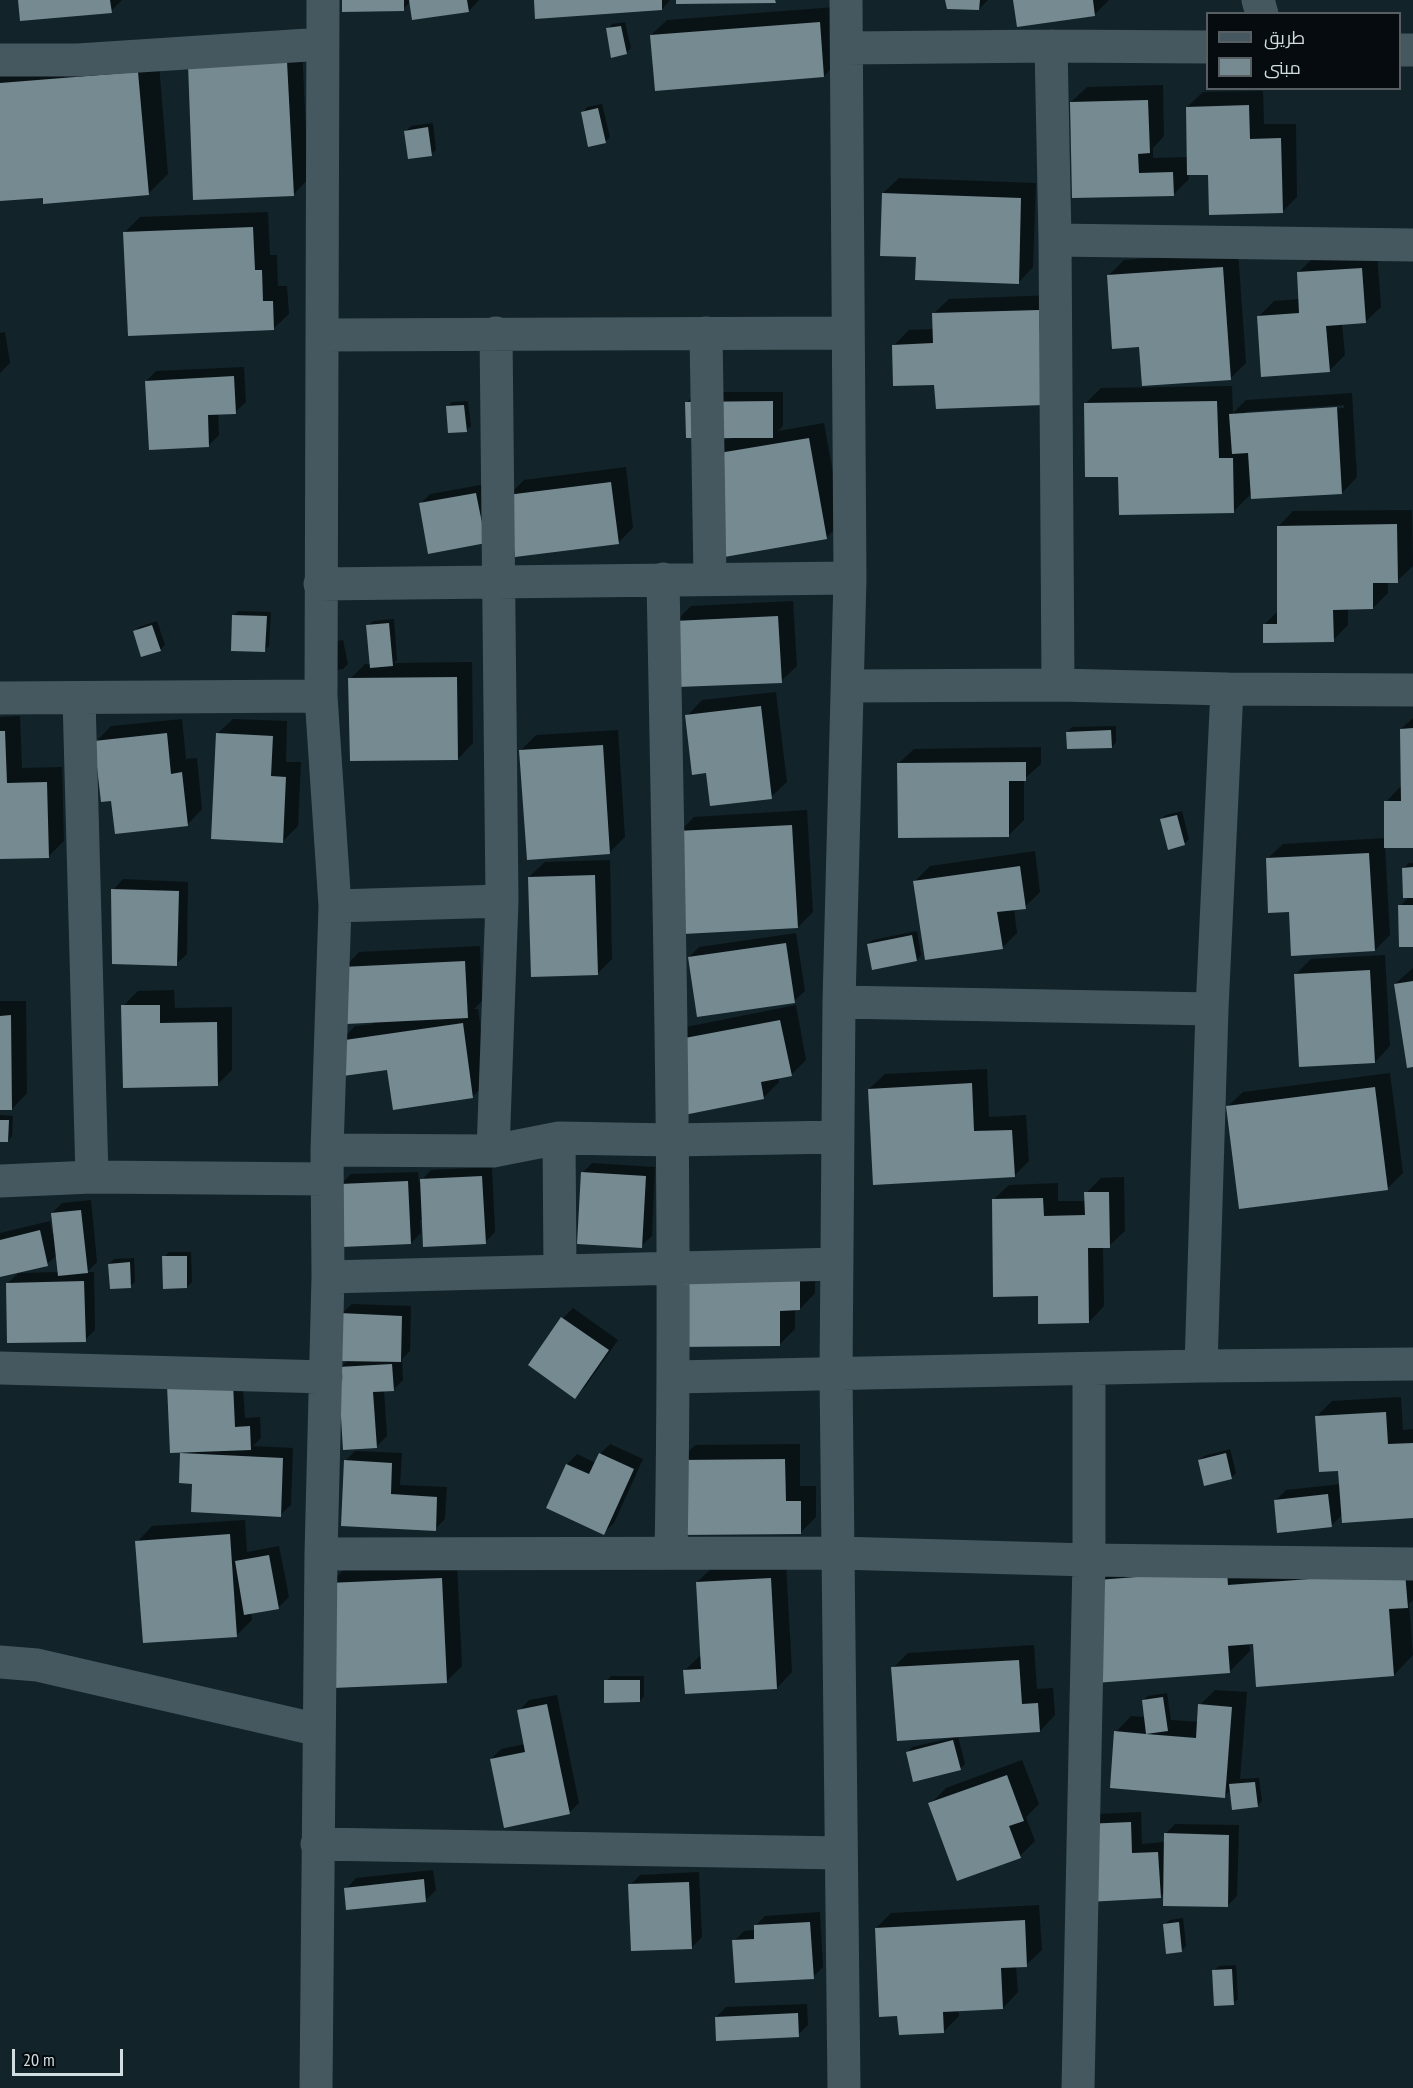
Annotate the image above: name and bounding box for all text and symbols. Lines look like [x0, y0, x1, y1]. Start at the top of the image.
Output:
legend [1206, 12, 1401, 90]
text: طريق [1264, 26, 1305, 49]
text: مبنى [1264, 56, 1301, 79]
scale bar [15, 2037, 126, 2075]
text: 20 m [23, 2048, 55, 2071]

